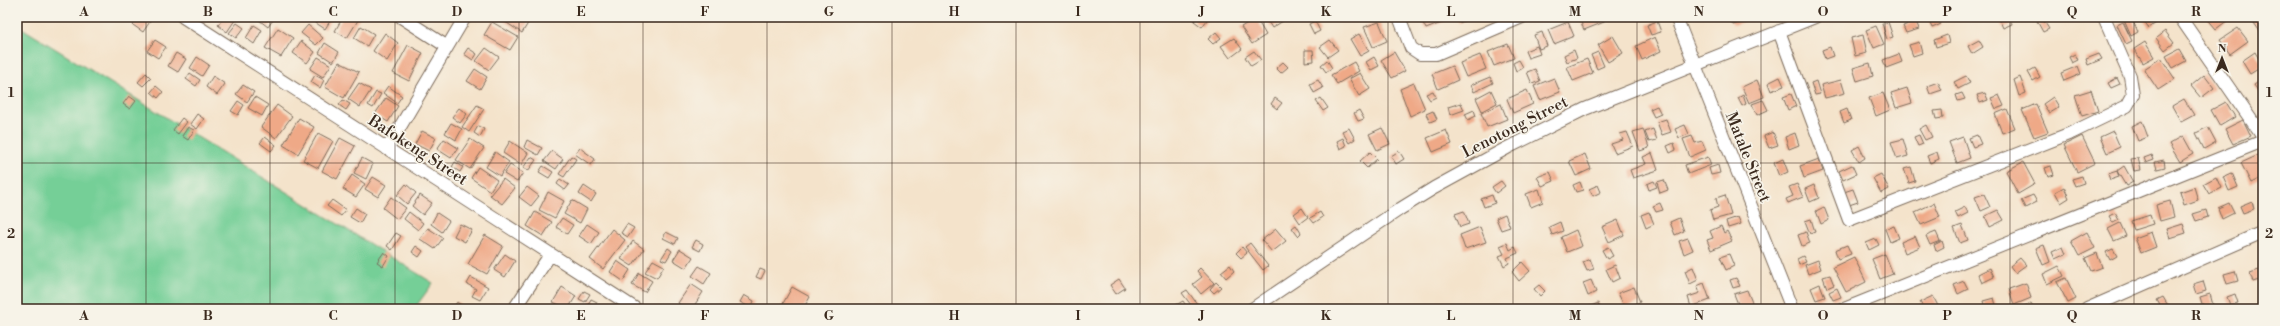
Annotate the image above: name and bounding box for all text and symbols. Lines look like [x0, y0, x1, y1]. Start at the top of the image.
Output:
text: A [78, 4, 89, 20]
text: B [203, 4, 213, 20]
text: C [328, 4, 338, 20]
text: D [452, 4, 462, 20]
text: E [576, 4, 586, 20]
text: F [700, 4, 710, 20]
text: G [824, 4, 835, 20]
text: H [949, 4, 960, 20]
text: I [1075, 4, 1081, 20]
text: J [1197, 4, 1205, 20]
text: K [1321, 4, 1332, 20]
text: L [1447, 4, 1456, 20]
text: M [1569, 4, 1581, 20]
text: N [1694, 4, 1705, 20]
text: O [1818, 4, 1829, 20]
text: P [1942, 4, 1952, 20]
text: Q [2067, 4, 2078, 20]
text: R [2191, 4, 2201, 20]
north arrow [2202, 38, 2242, 78]
text: N [2218, 42, 2227, 56]
text: 1 [8, 85, 15, 101]
text: 1 [2266, 85, 2273, 101]
street label: Lenotong Street [1459, 92, 1572, 162]
street label: Matale Street [1721, 109, 1775, 205]
street label: Bafokeng Street [364, 110, 472, 190]
text: 2 [7, 226, 15, 242]
text: 2 [2265, 226, 2273, 242]
text: A [78, 308, 89, 324]
text: B [203, 308, 213, 324]
text: C [328, 308, 338, 324]
text: D [452, 308, 462, 324]
text: E [576, 308, 586, 324]
text: F [700, 308, 710, 324]
text: G [824, 308, 835, 324]
text: H [949, 308, 960, 324]
text: I [1075, 308, 1081, 324]
text: J [1197, 308, 1205, 324]
text: K [1321, 308, 1332, 324]
text: L [1447, 308, 1456, 324]
text: M [1569, 308, 1581, 324]
text: N [1694, 308, 1705, 324]
text: O [1818, 308, 1829, 324]
text: P [1942, 308, 1952, 324]
text: Q [2067, 308, 2078, 324]
text: R [2191, 308, 2201, 324]

